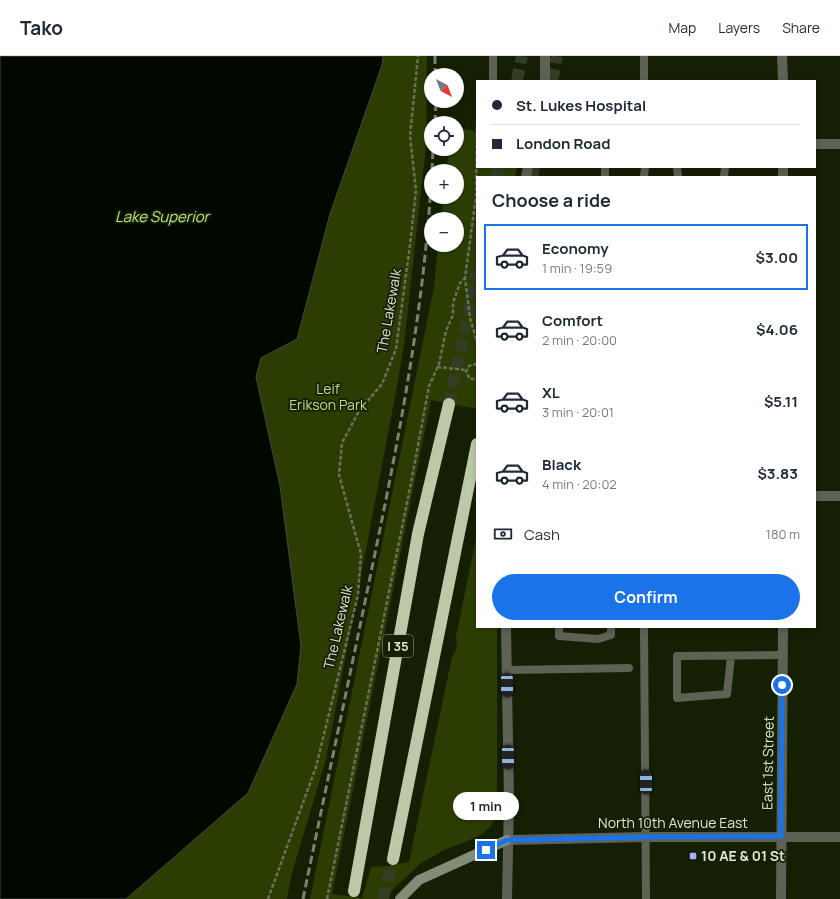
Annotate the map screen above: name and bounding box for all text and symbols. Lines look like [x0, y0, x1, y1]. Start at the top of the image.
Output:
text: Tako [20, 15, 63, 41]
text: Map [668, 18, 696, 37]
text: Layers [718, 18, 760, 37]
text: Share [782, 18, 820, 37]
north arrow [424, 68, 464, 108]
map controls [424, 68, 464, 252]
text: St. Lukes Hospital [516, 95, 646, 116]
button: locate [424, 116, 464, 156]
text: London Road [516, 133, 611, 154]
button: + [424, 164, 464, 204]
text: Choose a ride [492, 188, 611, 212]
water label: Lake Superior [115, 206, 212, 227]
button: − [424, 212, 464, 252]
text: Economy [542, 238, 609, 259]
icon: car [494, 239, 530, 275]
text: $3.00 [756, 247, 798, 268]
text: 1 min · 19:59 [542, 259, 612, 277]
street label: The Lakewalk [372, 266, 405, 355]
text: Comfort [542, 310, 603, 331]
icon: car [494, 311, 530, 347]
text: $4.06 [756, 319, 798, 340]
text: 2 min · 20:00 [542, 331, 617, 349]
park label: Leif Erikson Park [289, 379, 368, 414]
text: XL [542, 382, 560, 403]
icon: car [494, 383, 530, 419]
text: $5.11 [764, 391, 798, 412]
text: 3 min · 20:01 [542, 403, 614, 421]
text: Black [542, 454, 581, 475]
icon: car [494, 455, 530, 491]
text: $3.83 [757, 463, 798, 484]
text: 4 min · 20:02 [542, 475, 617, 493]
icon: cash [492, 523, 514, 545]
text: Cash [524, 524, 560, 545]
text: 180 m [766, 525, 800, 543]
button: Confirm [492, 574, 800, 620]
street label: The Lakewalk [319, 582, 357, 671]
road number: I 35 [383, 635, 413, 657]
car [501, 673, 513, 697]
route start [773, 676, 791, 694]
street label: East 1st Street [757, 716, 778, 810]
car [502, 745, 514, 769]
car [640, 770, 652, 794]
callout: 1 min [453, 792, 519, 820]
text: 1 min [470, 797, 502, 815]
street label: North 10th Avenue East [598, 813, 748, 832]
route end [477, 841, 495, 859]
place label: 10 AE & 01 St [701, 846, 785, 865]
marker: 10 AE & 01 St [688, 851, 698, 861]

